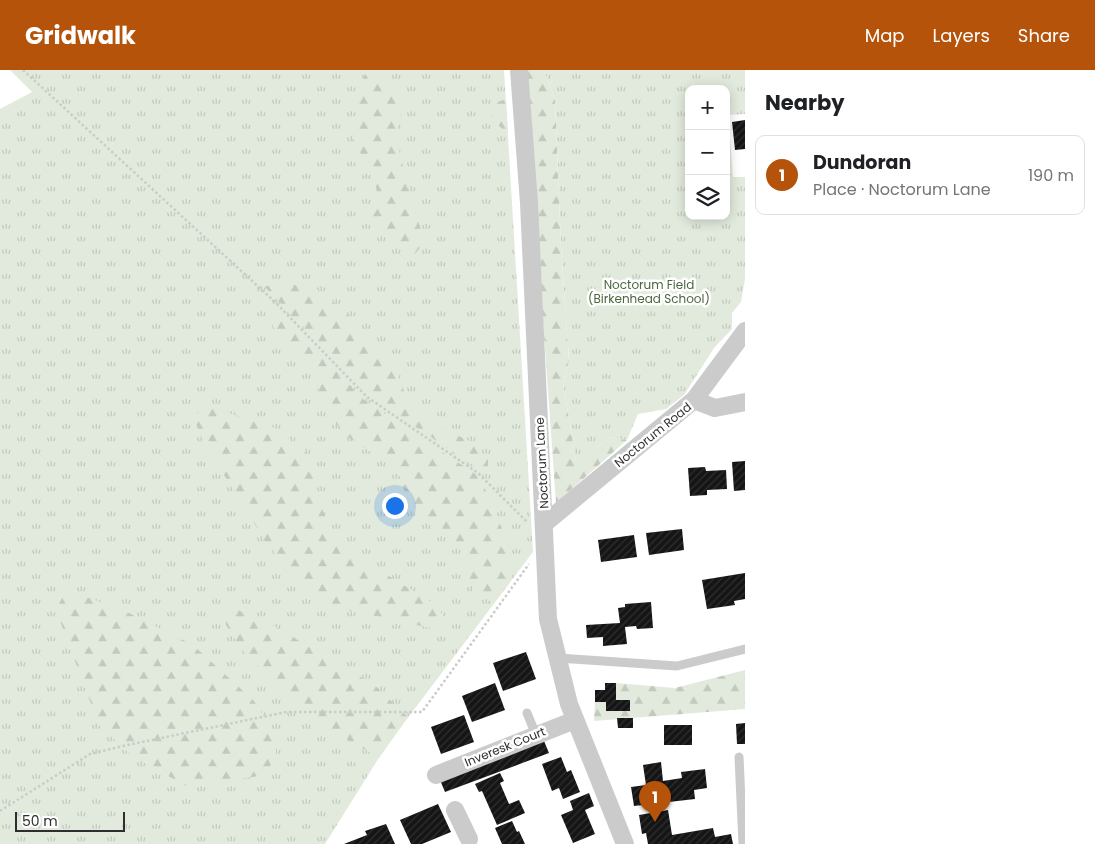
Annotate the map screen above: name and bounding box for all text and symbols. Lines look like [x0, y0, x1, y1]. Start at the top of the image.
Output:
text: Gridwalk [25, 19, 136, 52]
text: Map [865, 23, 905, 48]
text: Layers [933, 23, 990, 48]
text: Share [1018, 23, 1070, 48]
map controls [685, 85, 730, 220]
button: + [685, 85, 730, 130]
text: Nearby [765, 88, 845, 117]
button: − [685, 130, 730, 175]
text: Dundoran [813, 149, 911, 176]
text: 1 [779, 164, 785, 187]
text: 190 m [1028, 164, 1074, 187]
button: layers [685, 175, 730, 220]
text: Place · Noctorum Lane [813, 178, 991, 201]
park label: Noctorum Field (Birkenhead School) [588, 276, 710, 307]
street label: Noctorum Road [611, 398, 695, 471]
street label: Noctorum Lane [531, 417, 552, 509]
your location [382, 493, 408, 519]
street label: Inveresk Court [462, 723, 548, 770]
pin: 1 [639, 781, 671, 822]
scale bar [15, 809, 125, 832]
text: 50 m [22, 811, 58, 831]

